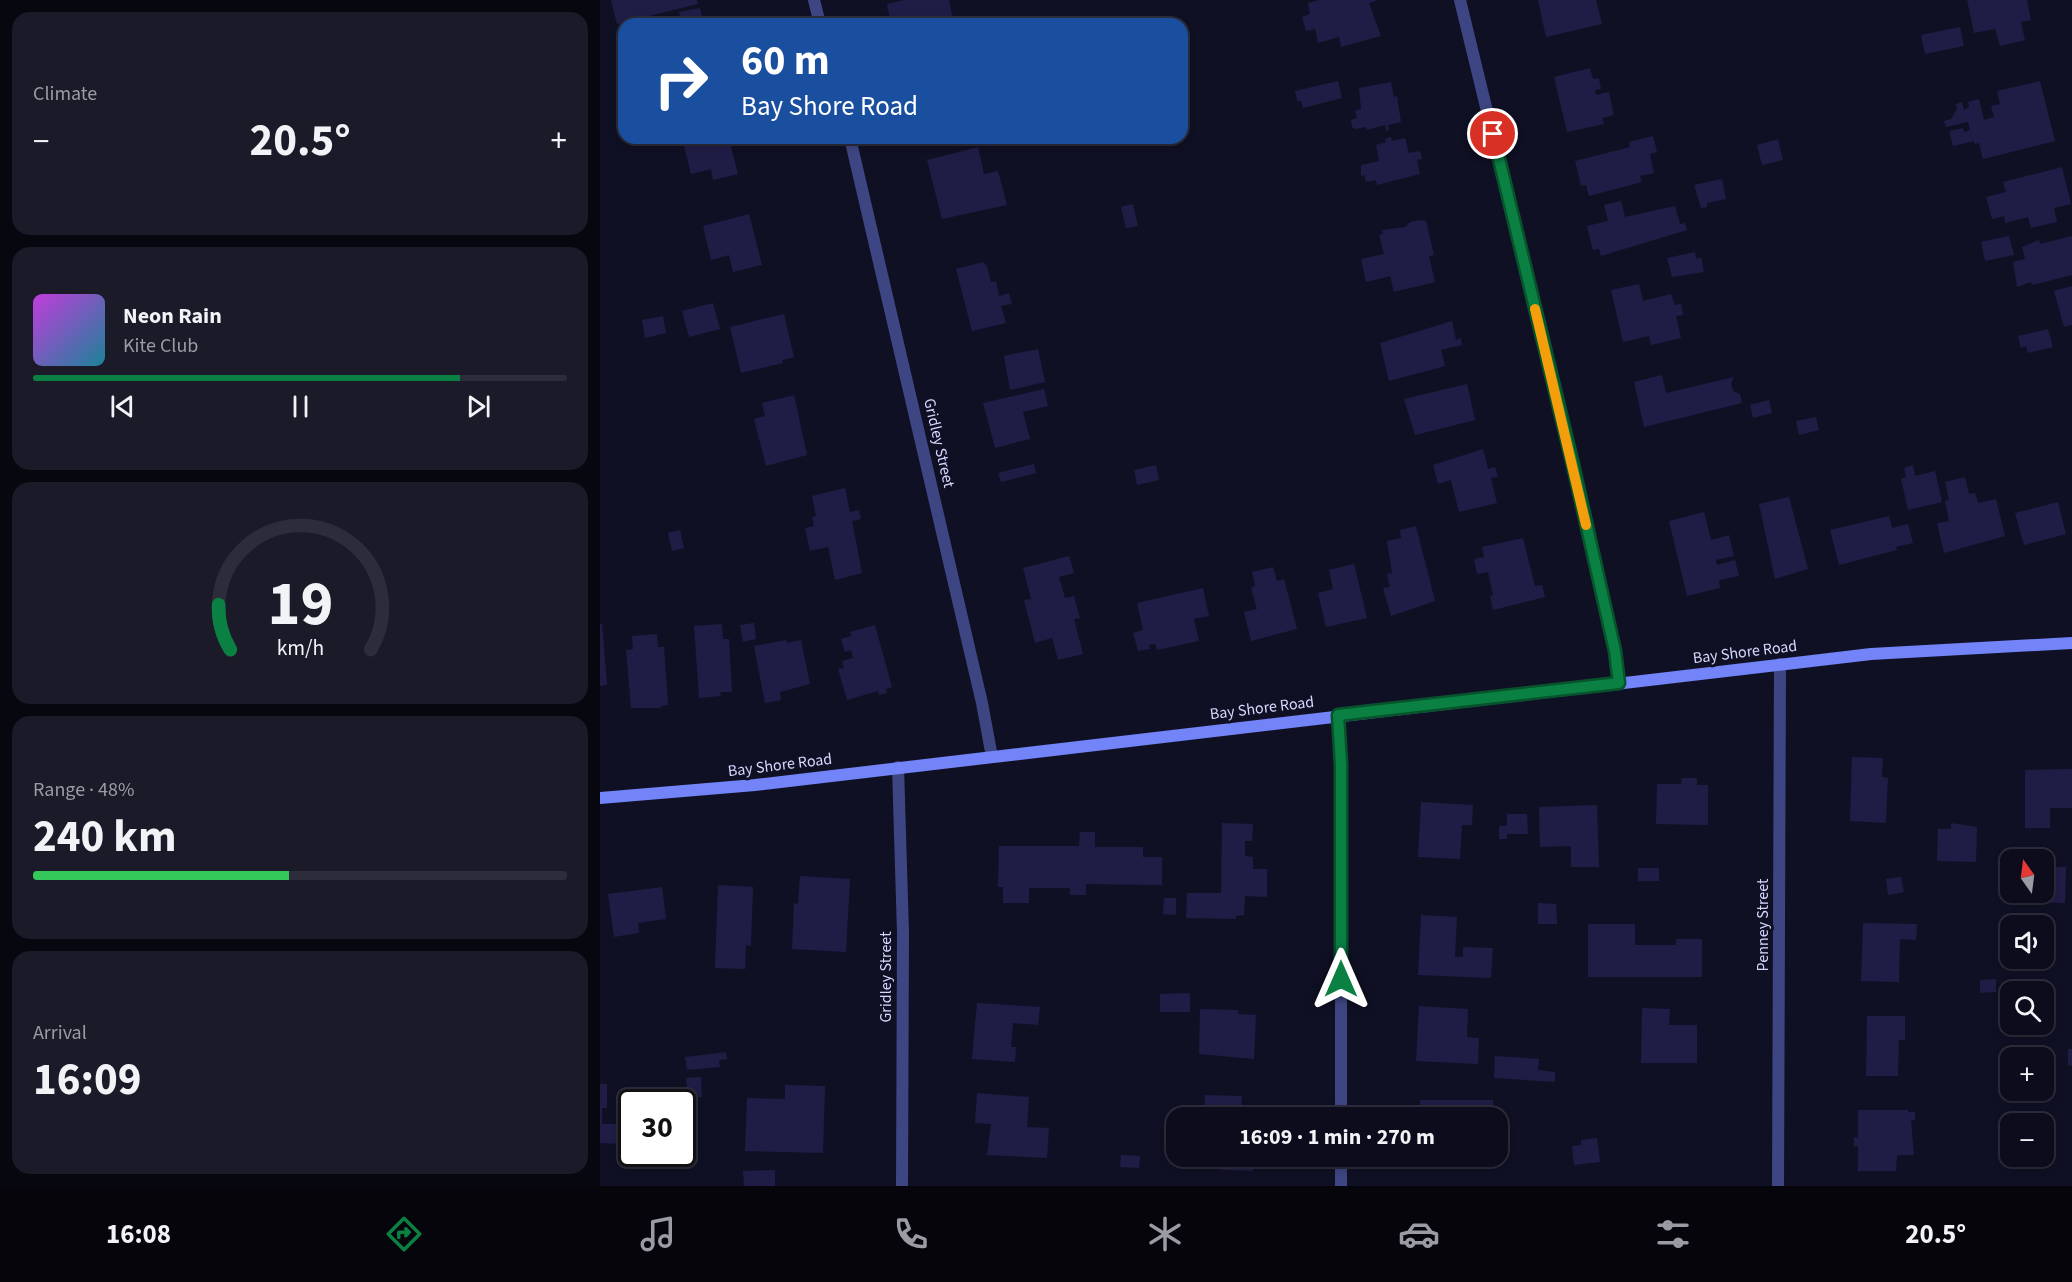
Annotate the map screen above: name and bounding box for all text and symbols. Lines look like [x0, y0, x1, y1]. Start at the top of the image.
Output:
text: 60 m [741, 31, 830, 91]
icon: right [642, 42, 720, 120]
text: Climate [33, 80, 97, 108]
text: Bay Shore Road [741, 87, 918, 126]
pin [1467, 108, 1518, 159]
text: 20.5° [249, 109, 351, 173]
icon: arrive [1476, 117, 1509, 150]
text: − [33, 118, 49, 165]
text: + [551, 118, 567, 165]
text: Neon Rain [123, 300, 222, 332]
text: Kite Club [123, 332, 198, 360]
icon: previous [106, 390, 139, 423]
icon: pause [284, 390, 317, 423]
icon: next [462, 390, 495, 423]
street label: Gridley Street [918, 396, 960, 490]
text: 19 [267, 560, 333, 649]
text: km/h [276, 633, 324, 664]
street label: Bay Shore Road [1692, 635, 1798, 669]
street label: Bay Shore Road [1209, 691, 1315, 725]
street label: Bay Shore Road [727, 748, 833, 782]
text: Range · 48% [33, 776, 134, 804]
text: 240 km [33, 805, 177, 869]
north arrow [2000, 849, 2054, 903]
map controls [2000, 849, 2054, 1167]
street label: Penney Street [1752, 878, 1774, 971]
button: sound [2000, 915, 2054, 969]
street label: Gridley Street [875, 931, 897, 1023]
position arrow [1309, 947, 1373, 1011]
button: search [2000, 981, 2054, 1035]
text: Arrival [33, 1019, 87, 1047]
button: + [2000, 1047, 2054, 1101]
text: 16:09 [33, 1048, 142, 1112]
speed limit sign: 30 [618, 1089, 696, 1167]
button: − [2000, 1113, 2054, 1167]
text: 16:09 · 1 min · 270 m [1239, 1121, 1435, 1153]
icon: directions [383, 1213, 425, 1255]
icon: music [637, 1213, 679, 1255]
icon: phone [890, 1213, 932, 1255]
icon: climate [1144, 1213, 1186, 1255]
icon: car [1398, 1213, 1440, 1255]
icon: filters [1652, 1213, 1694, 1255]
text: 16:08 [106, 1215, 171, 1254]
text: 20.5° [1905, 1215, 1966, 1254]

